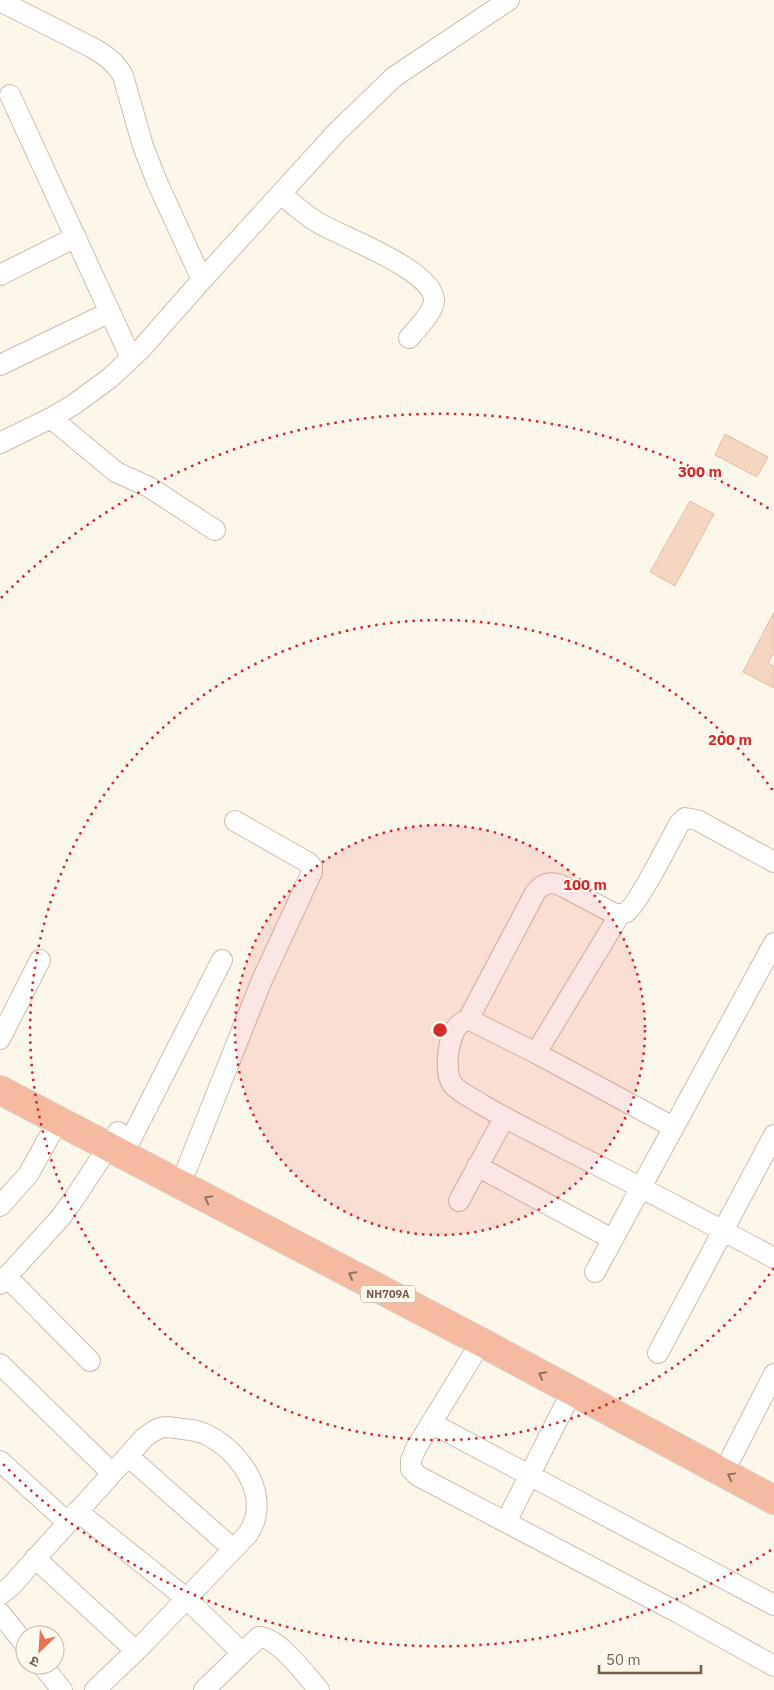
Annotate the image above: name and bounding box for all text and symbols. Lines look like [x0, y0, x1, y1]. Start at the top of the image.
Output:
text: 300 m [678, 462, 722, 481]
text: 200 m [708, 730, 752, 749]
text: 100 m [563, 875, 607, 894]
centre of rings [431, 1021, 449, 1039]
one-way arrow [204, 1195, 213, 1205]
one-way arrow [348, 1271, 357, 1281]
road number: NH709A [360, 1286, 416, 1302]
one-way arrow [538, 1371, 547, 1381]
one-way arrow [728, 1473, 737, 1483]
north arrow [15, 1625, 65, 1675]
scale bar [599, 1642, 702, 1674]
text: 50 m [606, 1650, 641, 1669]
text: उ [26, 1652, 42, 1672]

